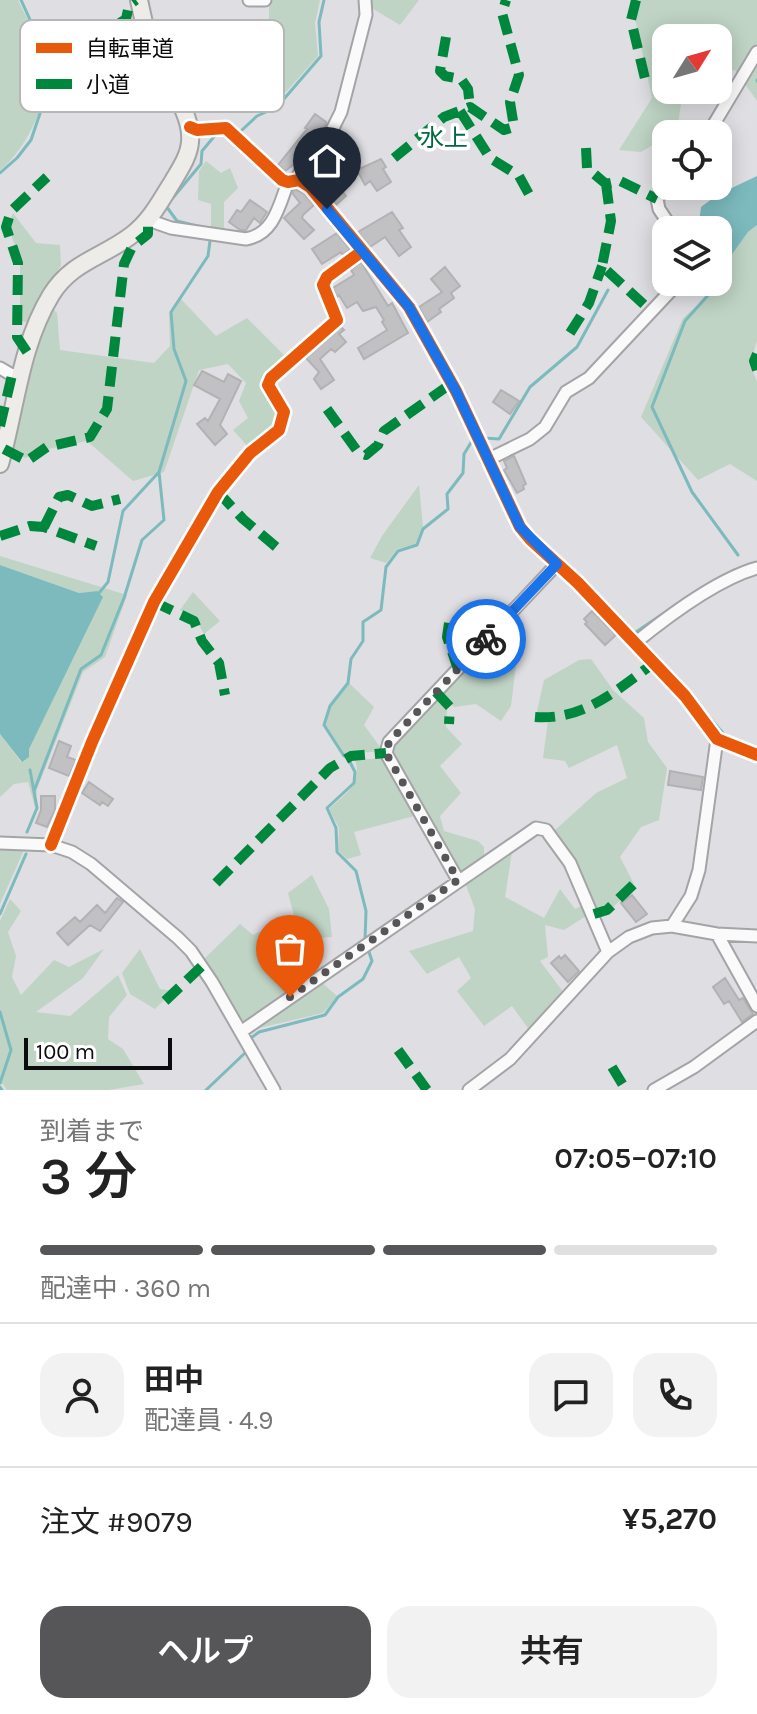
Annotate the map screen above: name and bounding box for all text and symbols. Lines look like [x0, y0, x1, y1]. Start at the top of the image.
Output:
legend [20, 20, 284, 112]
north arrow [652, 24, 732, 104]
map controls [652, 24, 732, 296]
text: 自転車道 [86, 36, 174, 62]
text: 小道 [86, 72, 130, 98]
button: locate [652, 120, 732, 200]
district label: 水上 [420, 124, 468, 152]
pin [293, 127, 361, 209]
icon: home [305, 139, 349, 183]
button: layers [652, 216, 732, 296]
courier [446, 599, 526, 679]
icon: bike [464, 617, 508, 661]
pin [256, 915, 324, 997]
icon: bag [268, 927, 312, 971]
scale bar [24, 1034, 172, 1070]
text: 100 m [36, 1039, 95, 1065]
text: 到着まで [40, 1116, 144, 1147]
text: 07:05–07:10 [554, 1140, 717, 1176]
text: 3 分 [40, 1146, 137, 1207]
text: 配達中 · 360 m [40, 1273, 211, 1304]
button: person [40, 1353, 124, 1437]
button: chat [529, 1353, 613, 1437]
button: phone [633, 1353, 717, 1437]
text: 田中 [144, 1362, 204, 1398]
text: 配達員 · 4.9 [144, 1405, 273, 1436]
text: ¥5,270 [622, 1501, 717, 1537]
text: 注文 #9079 [40, 1504, 193, 1540]
button: ヘルプ [40, 1606, 371, 1698]
button: 共有 [387, 1606, 717, 1698]

